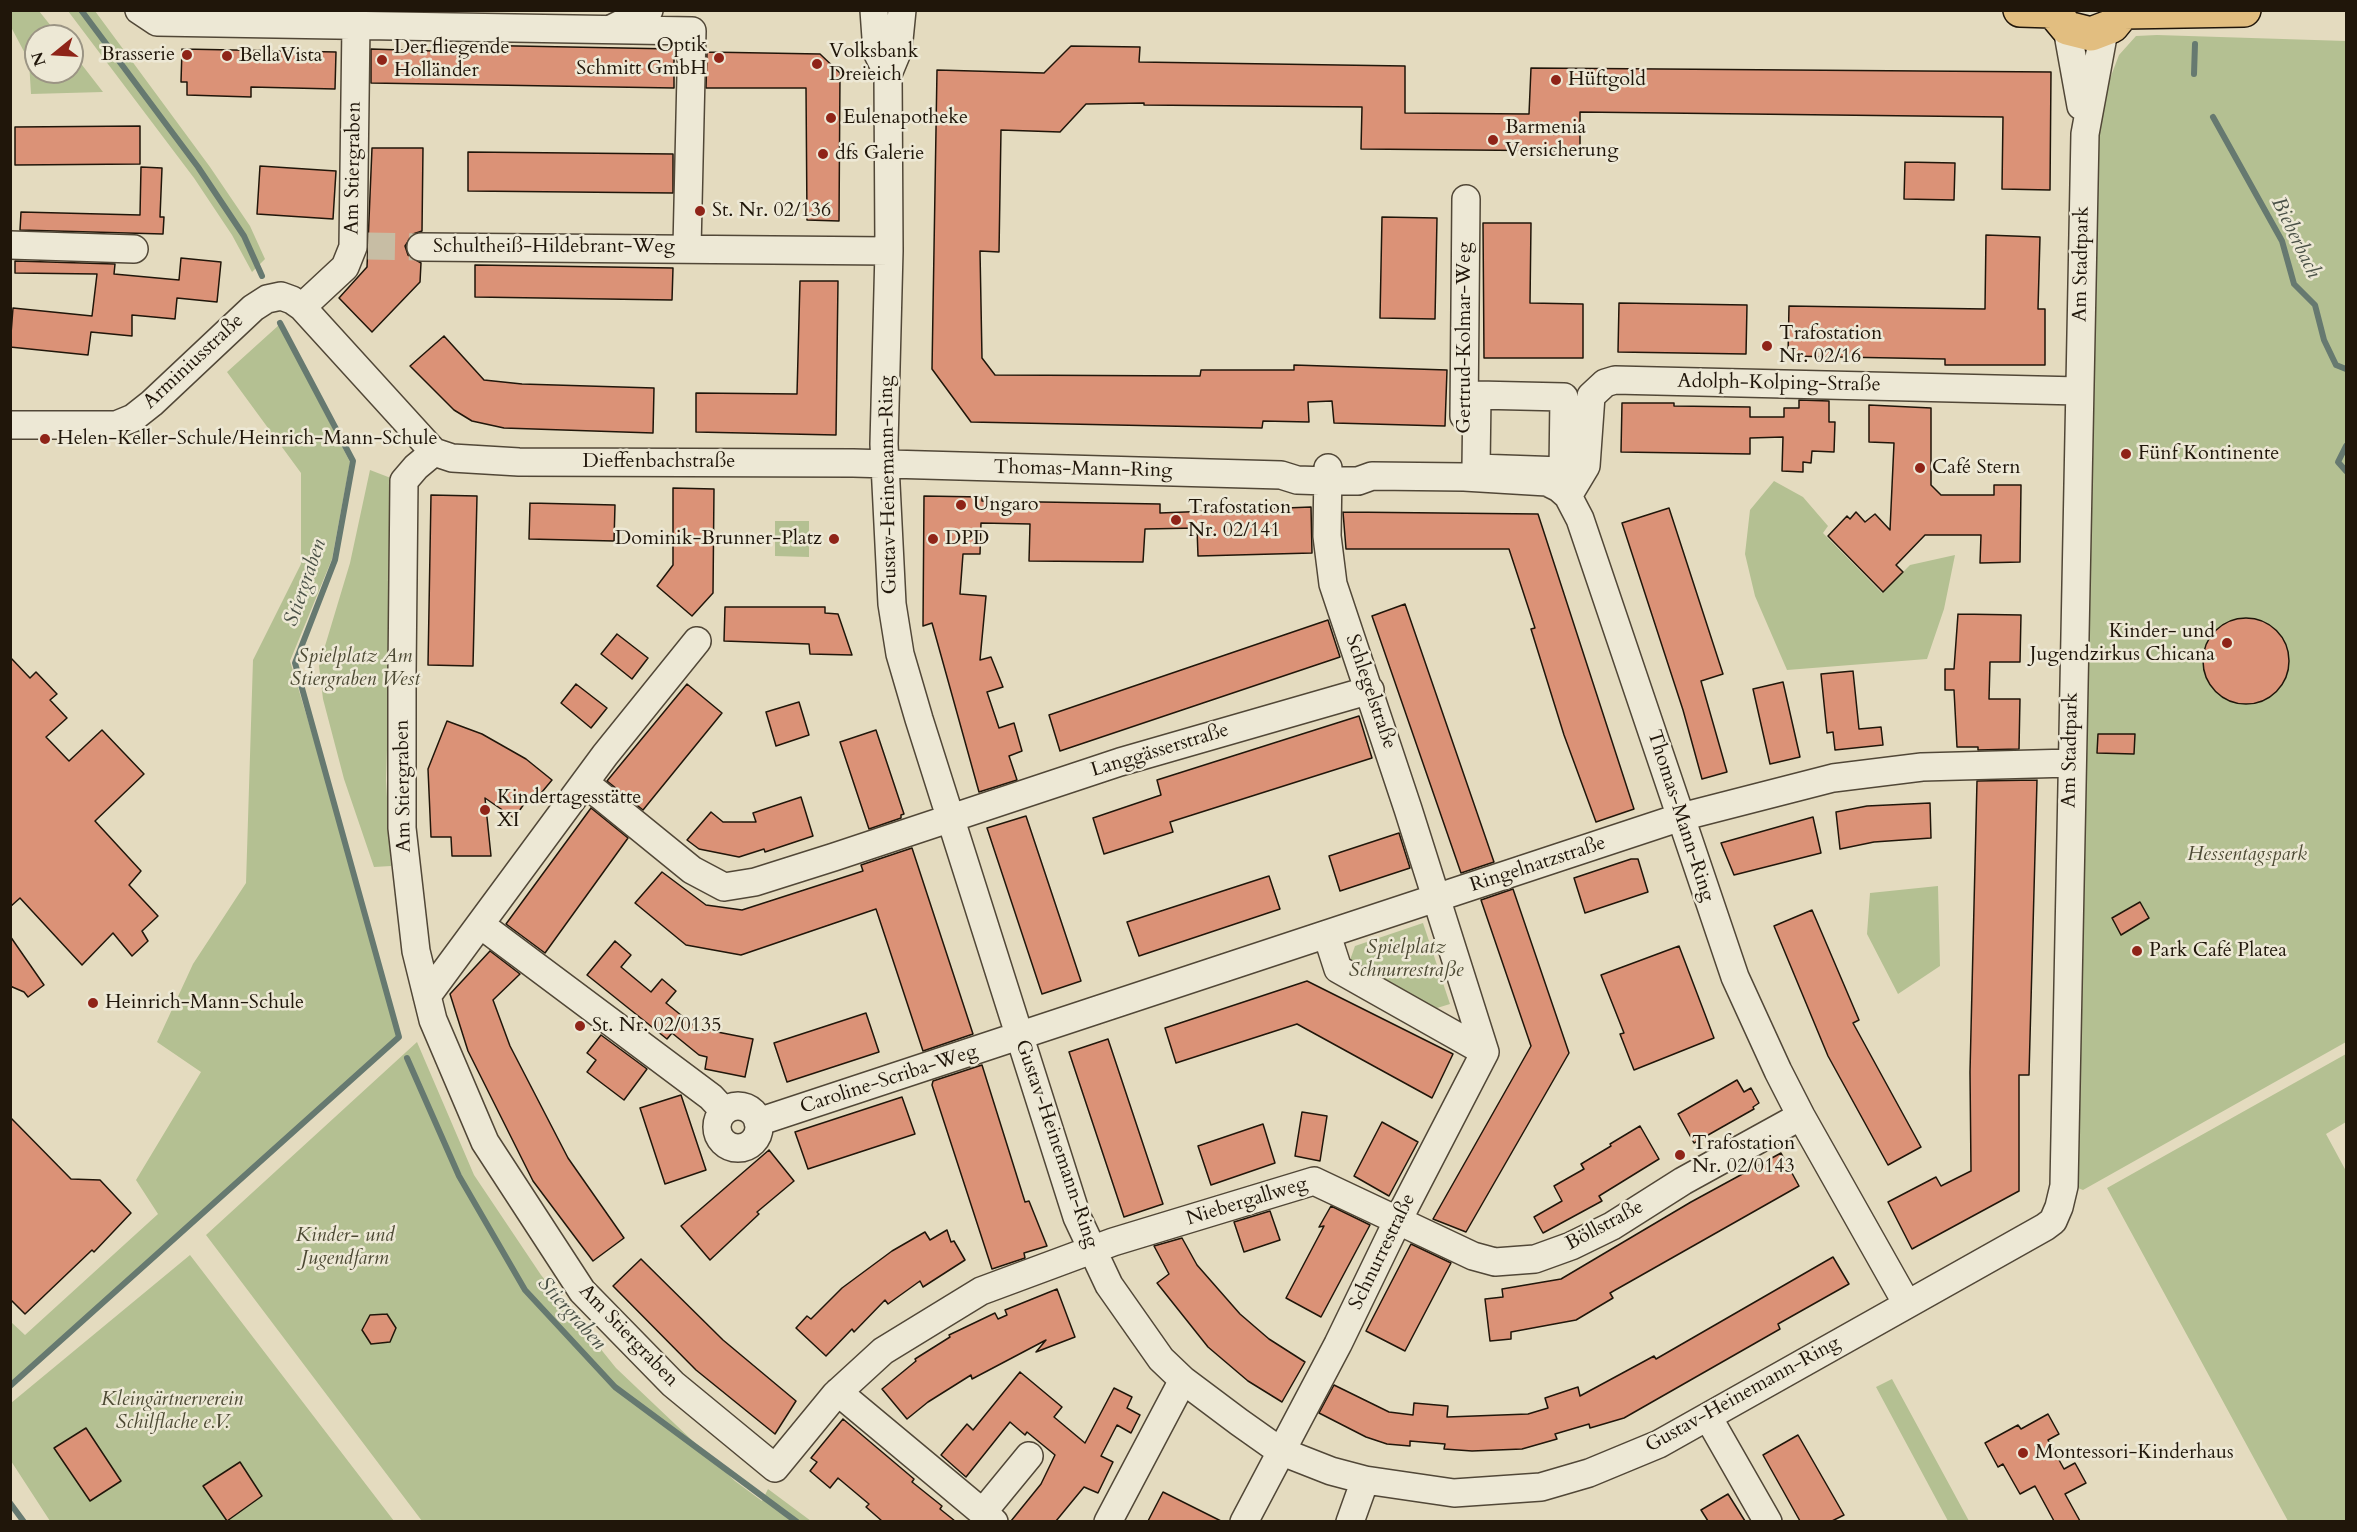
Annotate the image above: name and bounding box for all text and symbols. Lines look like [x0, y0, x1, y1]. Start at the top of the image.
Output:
north arrow [24, 24, 84, 84]
place label: Optik Schmitt GmbH [576, 34, 707, 81]
place label: Der fliegende Holländer [394, 36, 509, 83]
place label: Volksbank Dreieich [829, 40, 918, 87]
place label: Brasserie [101, 43, 175, 67]
place label: BellaVista [239, 44, 322, 68]
marker: Brasserie [180, 48, 194, 62]
text: N [26, 49, 51, 69]
marker: BellaVista [220, 49, 234, 63]
marker: Optik Schmitt GmbH [712, 51, 726, 65]
marker: Der fliegende Holländer [375, 53, 389, 67]
marker: Volksbank Dreieich [810, 57, 824, 71]
place label: Hüftgold [1568, 68, 1646, 92]
marker: Hüftgold [1549, 73, 1563, 87]
street label: Am Stiergraben [341, 101, 367, 235]
place label: Eulenapotheke [843, 106, 968, 130]
marker: Eulenapotheke [824, 111, 838, 125]
place label: Barmenia Versicherung [1505, 116, 1618, 163]
marker: Barmenia Versicherung [1486, 133, 1500, 147]
place label: dfs Galerie [835, 142, 924, 166]
marker: dfs Galerie [816, 147, 830, 161]
water label: Bieberbach [2265, 193, 2325, 283]
place label: St. Nr. 02/136 [712, 199, 831, 223]
marker: St. Nr. 02/136 [693, 204, 707, 218]
street label: Am Stadtpark [2069, 206, 2095, 322]
street label: Schultheiß-Hildebrant-Weg [433, 235, 675, 259]
street label: Gertrud-Kolmar-Weg [1453, 242, 1477, 434]
street label: Arminiusstraße [139, 309, 249, 415]
place label: Trafostation Nr. 02/16 [1779, 322, 1882, 369]
marker: Trafostation Nr. 02/16 [1760, 339, 1774, 353]
street label: Adolph-Kolping-Straße [1677, 370, 1881, 398]
street label: Gustav-Heinemann-Ring [875, 375, 903, 595]
place label: Helen-Keller-Schule/Heinrich-Mann-Schule [57, 427, 438, 451]
marker: Helen-Keller-Schule/Heinrich-Mann-Schule [38, 432, 52, 446]
place label: Fünf Kontinente [2138, 442, 2279, 466]
marker: Fünf Kontinente [2119, 447, 2133, 461]
street label: Dieffenbachstraße [583, 450, 735, 474]
street label: Thomas-Mann-Ring [993, 456, 1173, 484]
place label: Café Stern [1932, 456, 2021, 480]
marker: Café Stern [1913, 461, 1927, 475]
place label: Ungaro [973, 493, 1039, 517]
place label: Trafostation Nr. 02/141 [1188, 496, 1291, 543]
marker: Ungaro [954, 498, 968, 512]
marker: Trafostation Nr. 02/141 [1169, 513, 1183, 527]
place label: Dominik-Brunner-Platz [615, 527, 822, 551]
place label: DPD [945, 527, 989, 551]
marker: Dominik-Brunner-Platz [827, 532, 841, 546]
marker: DPD [926, 532, 940, 546]
water label: Stiergraben [279, 536, 333, 630]
place label: Kinder- und Jugendzirkus Chicana [2030, 620, 2215, 667]
street label: Schlegelstraße [1339, 632, 1401, 752]
marker: Kinder- und Jugendzirkus Chicana [2220, 636, 2234, 650]
park label: Spielplatz Am Stiergraben West [290, 645, 420, 692]
street label: Am Stadtpark [2058, 692, 2084, 808]
street label: Am Stiergraben [391, 719, 417, 853]
street label: Langgässerstraße [1088, 719, 1232, 783]
street label: Thomas-Mann-Ring [1641, 727, 1719, 905]
place label: Kindertagesstätte XI [497, 786, 641, 833]
marker: Kindertagesstätte XI [478, 803, 492, 817]
street label: Ringelnatzstraße [1467, 832, 1609, 898]
park label: Hessentagspark [2187, 843, 2307, 867]
park label: Spielplatz Schnurrestraße [1349, 936, 1463, 983]
place label: Park Café Platea [2149, 939, 2287, 963]
marker: Park Café Platea [2130, 944, 2144, 958]
place label: Heinrich-Mann-Schule [105, 991, 304, 1015]
marker: Heinrich-Mann-Schule [86, 996, 100, 1010]
place label: St. Nr. 02/0135 [592, 1014, 722, 1038]
marker: St. Nr. 02/0135 [573, 1019, 587, 1033]
street label: Gustav-Heinemann-Ring [1009, 1037, 1103, 1251]
street label: Caroline-Scriba-Weg [797, 1040, 981, 1120]
place label: Trafostation Nr. 02/0143 [1692, 1132, 1795, 1179]
marker: Trafostation Nr. 02/0143 [1673, 1148, 1687, 1162]
street label: Niebergallweg [1184, 1172, 1310, 1232]
street label: Schnurrestraße [1345, 1190, 1421, 1314]
street label: Böllstraße [1562, 1196, 1648, 1256]
park label: Kinder- und Jugendfarm [296, 1224, 394, 1271]
water label: Stiergraben [531, 1272, 611, 1356]
street label: Am Stiergraben [573, 1280, 683, 1392]
street label: Gustav-Heinemann-Ring [1642, 1332, 1844, 1458]
park label: Kleingärtnerverein Schilflache e.V. [101, 1388, 243, 1435]
place label: Montessori-Kinderhaus [2035, 1441, 2234, 1465]
marker: Montessori-Kinderhaus [2016, 1446, 2030, 1460]

